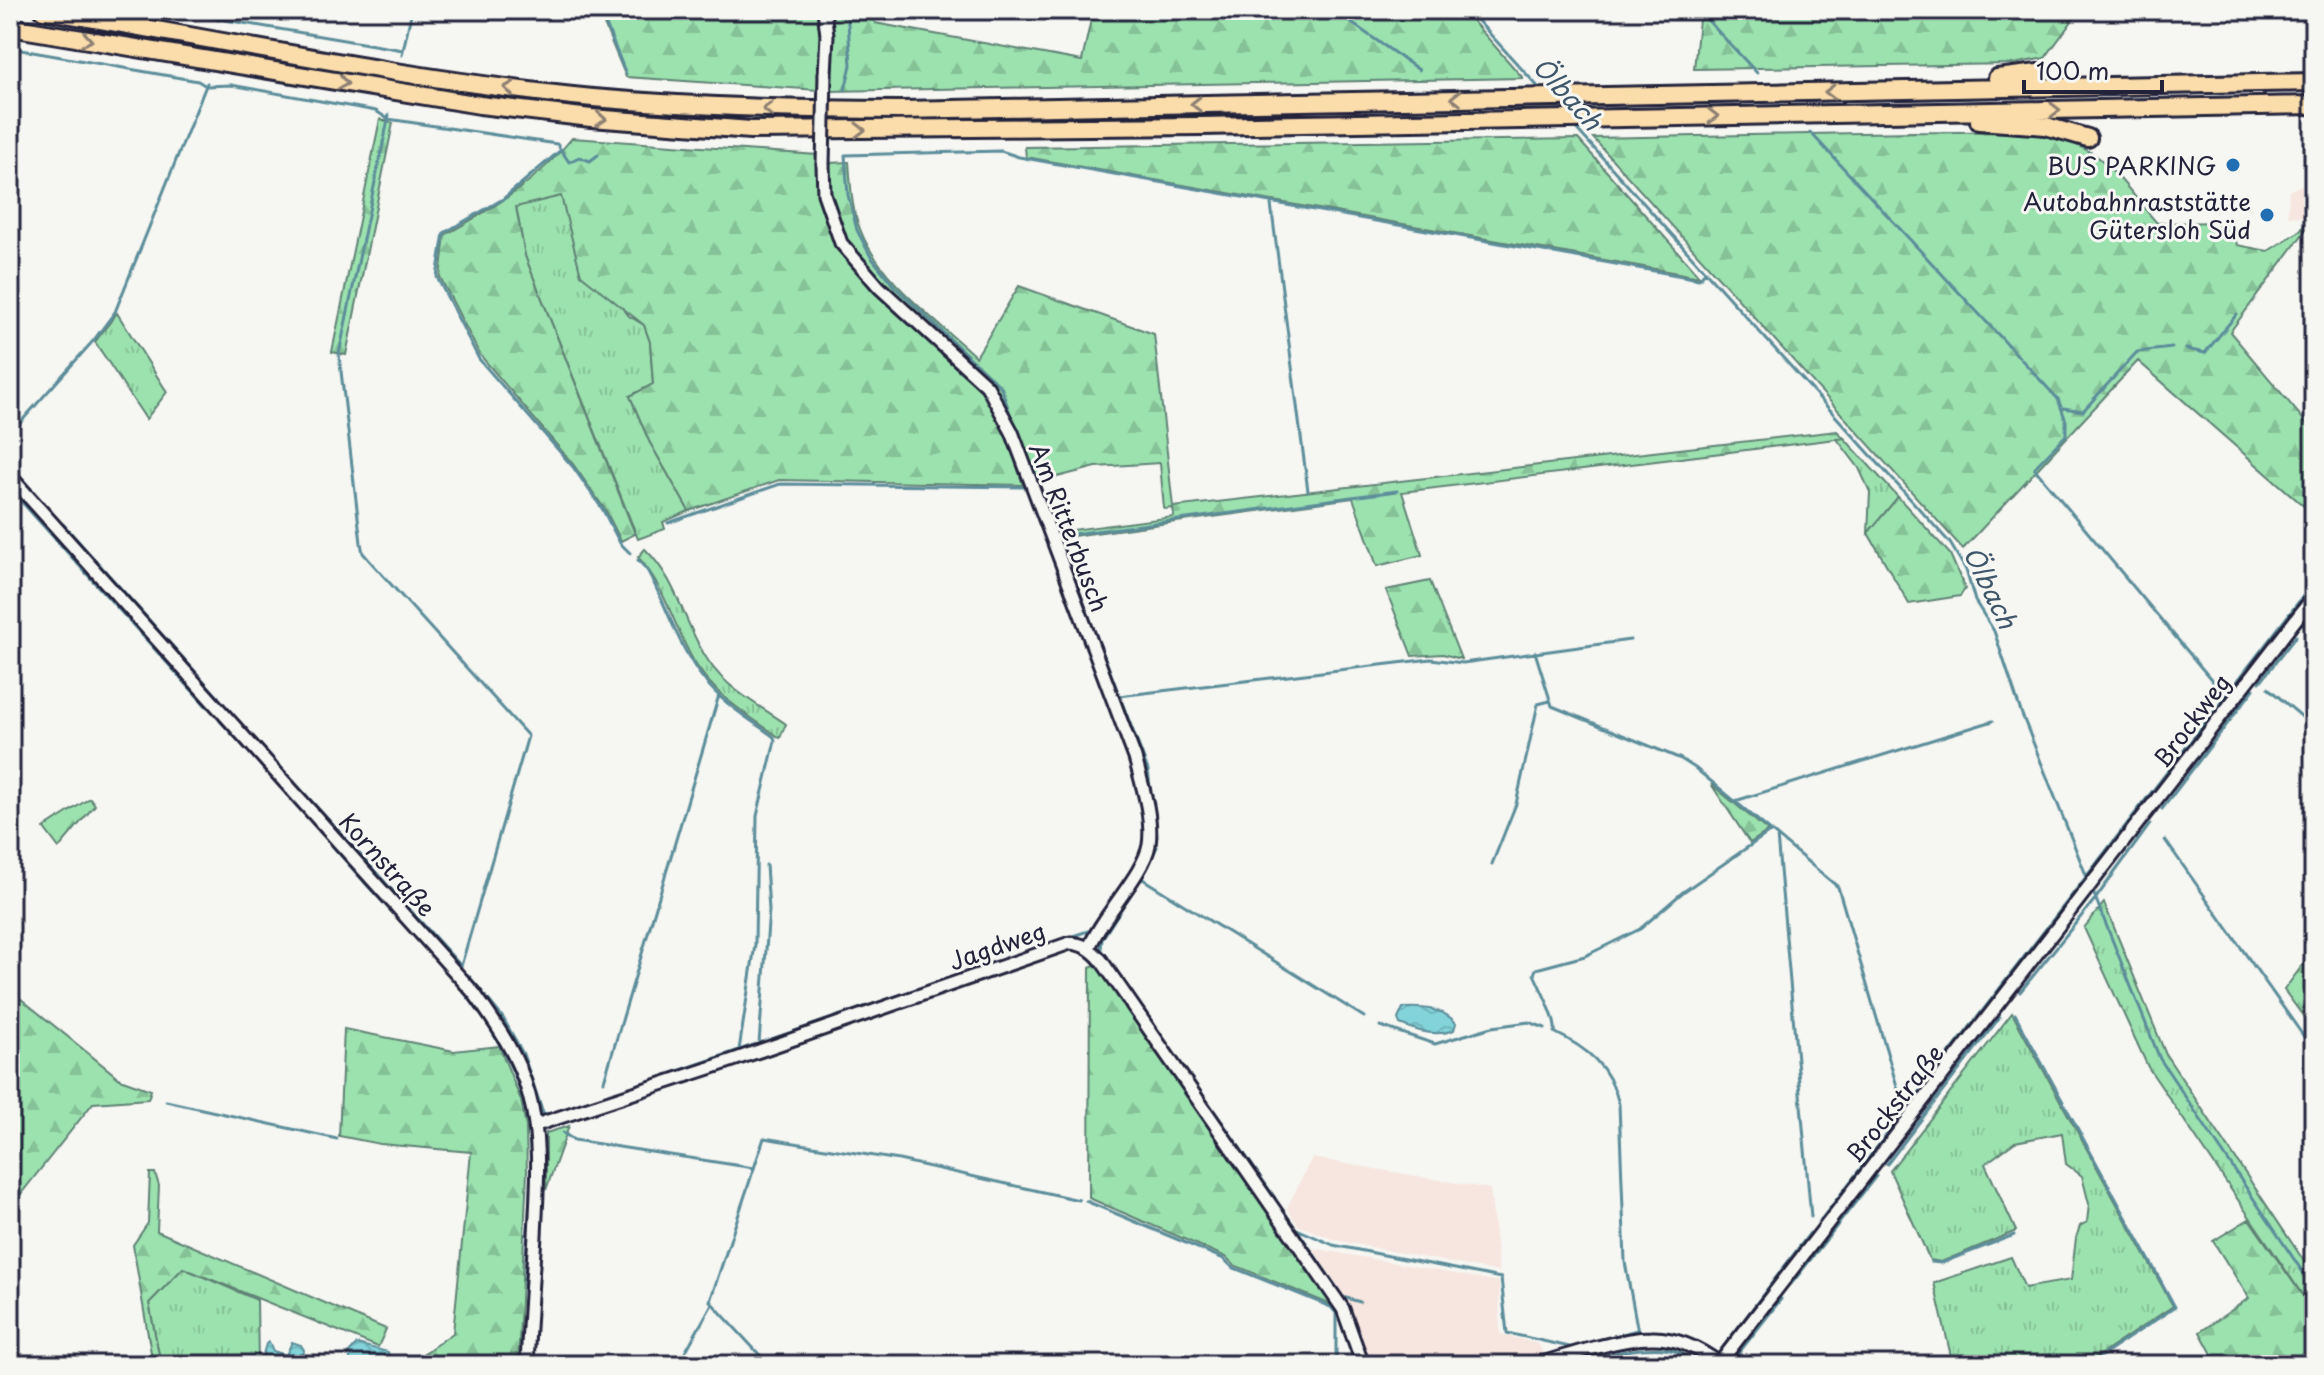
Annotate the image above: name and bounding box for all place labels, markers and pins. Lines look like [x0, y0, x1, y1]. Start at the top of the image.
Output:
place label: BUS PARKING [2047, 147, 2217, 183]
marker: BUS PARKING [2224, 156, 2242, 174]
place label: Autobahnraststätte Gütersloh Süd [2023, 183, 2251, 247]
marker: Autobahnraststätte Gütersloh Süd [2258, 206, 2276, 224]

